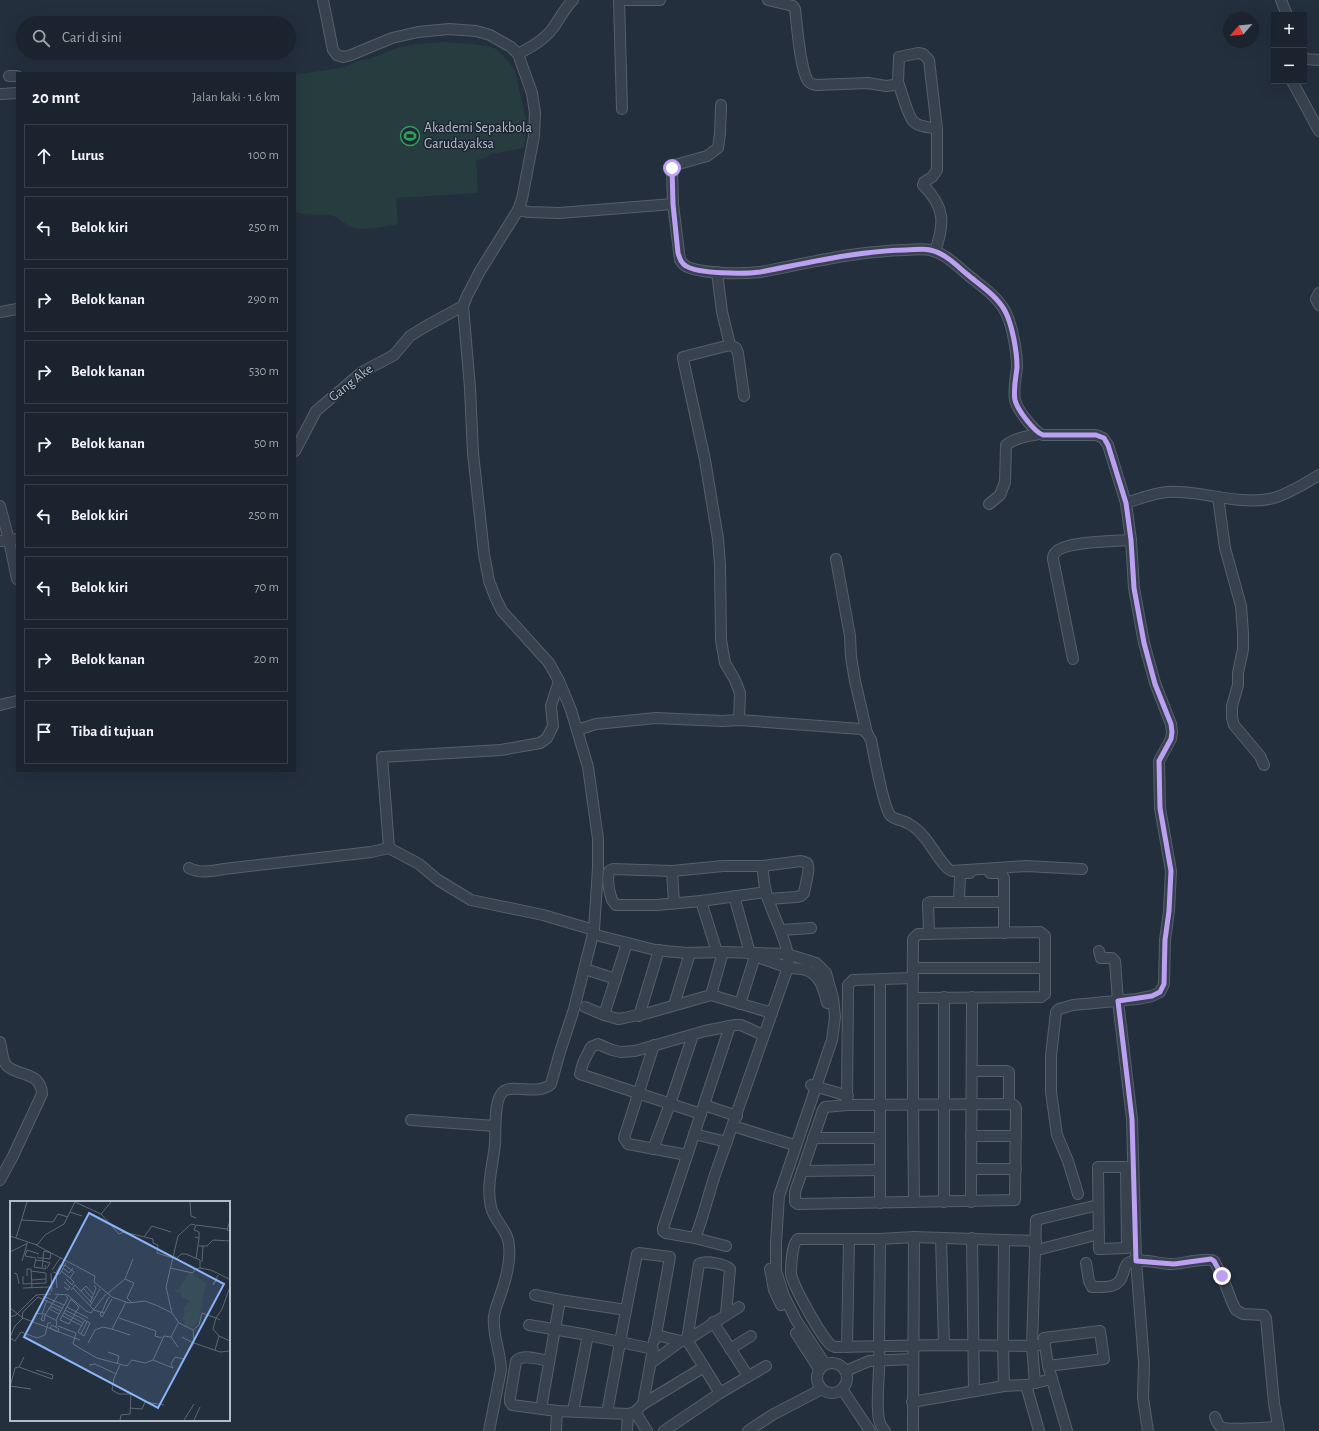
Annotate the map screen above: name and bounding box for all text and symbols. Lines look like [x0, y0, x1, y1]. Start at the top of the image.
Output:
north arrow [1223, 12, 1259, 48]
map controls [1271, 12, 1307, 84]
button: + [1271, 12, 1307, 48]
search box [16, 16, 296, 60]
icon: search [30, 27, 52, 49]
text: Cari di sini [62, 30, 122, 45]
button: − [1271, 48, 1307, 84]
text: 20 mnt [32, 89, 80, 106]
text: Jalan kaki · 1.6 km [192, 91, 280, 104]
place label: Akademi Sepakbola Garudayaksa [424, 121, 533, 151]
sports icon: Akademi Sepakbola Garudayaksa [399, 125, 421, 147]
icon: ahead [33, 145, 55, 167]
text: Lurus [71, 148, 104, 163]
text: 100 m [248, 149, 279, 162]
route start [663, 159, 681, 177]
icon: left [33, 217, 55, 239]
text: Belok kiri [71, 220, 128, 235]
text: 250 m [248, 221, 279, 234]
icon: right [33, 289, 55, 311]
text: Belok kanan [71, 292, 145, 307]
text: 290 m [248, 293, 279, 306]
icon: right [33, 361, 55, 383]
street label: Gang Ake [326, 362, 376, 404]
text: Belok kanan [71, 364, 145, 379]
text: 530 m [249, 365, 279, 378]
icon: right [33, 433, 55, 455]
text: Belok kanan [71, 436, 145, 451]
text: 50 m [254, 437, 279, 450]
icon: left [33, 505, 55, 527]
text: Belok kiri [71, 508, 128, 523]
text: 250 m [248, 509, 279, 522]
icon: left [33, 577, 55, 599]
text: Belok kiri [71, 580, 128, 595]
text: 70 m [254, 581, 279, 594]
icon: right [33, 649, 55, 671]
text: Belok kanan [71, 652, 145, 667]
text: 20 m [254, 653, 279, 666]
icon: arrive [33, 721, 55, 743]
text: Tiba di tujuan [71, 724, 154, 739]
inset map [10, 1201, 230, 1421]
route end [1213, 1267, 1231, 1285]

